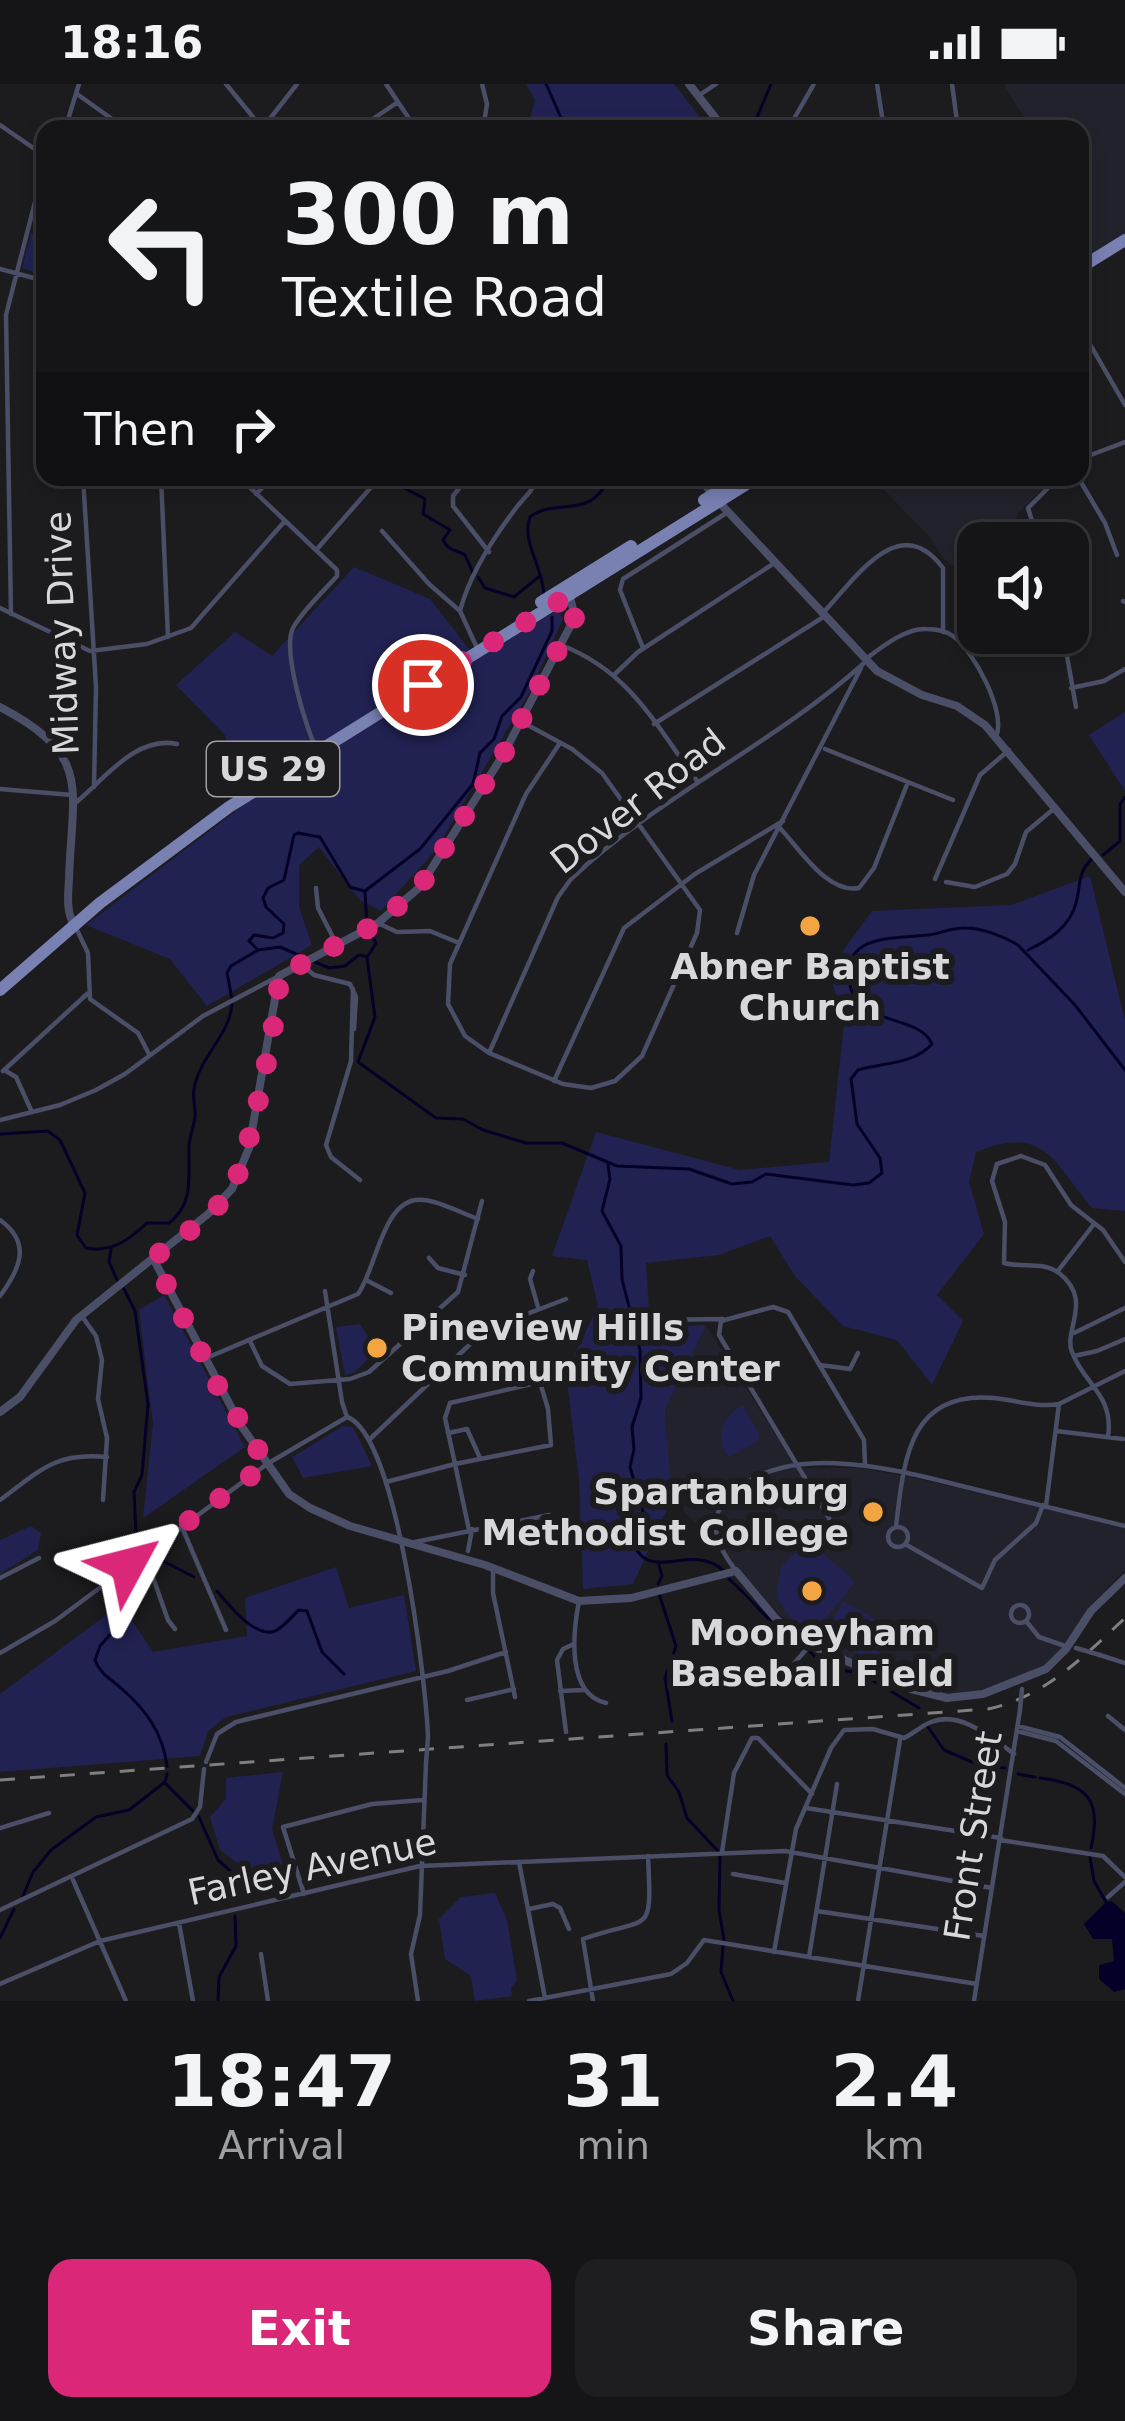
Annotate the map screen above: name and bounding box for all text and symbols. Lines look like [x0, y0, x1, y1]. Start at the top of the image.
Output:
text: 18:16 [60, 16, 203, 69]
text: 300 m [282, 166, 574, 264]
icon: left [84, 168, 240, 324]
text: Textile Road [282, 266, 607, 329]
icon: right [220, 396, 286, 462]
text: Then [84, 403, 196, 456]
street label: Midway Drive [37, 510, 87, 756]
map controls [957, 522, 1089, 654]
button: sound [957, 522, 1089, 654]
pin [372, 634, 474, 736]
icon: arrive [390, 652, 456, 718]
street label: Dover Road [543, 720, 733, 882]
road number: US 29 [207, 742, 339, 796]
marker: Abner Baptist Church [797, 913, 823, 939]
place label: Abner Baptist Church [670, 946, 950, 1028]
place label: Pineview Hills Community Center [401, 1307, 780, 1389]
marker: Pineview Hills Community Center [364, 1335, 390, 1361]
place label: Spartanburg Methodist College [481, 1471, 849, 1553]
marker: Spartanburg Methodist College [860, 1499, 886, 1525]
position arrow [65, 1502, 191, 1628]
marker: Mooneyham Baseball Field [799, 1578, 825, 1604]
place label: Mooneyham Baseball Field [670, 1612, 954, 1694]
street label: Front Street [936, 1728, 1010, 1944]
street label: Farley Avenue [184, 1821, 440, 1913]
text: 18:47 [167, 2039, 396, 2123]
text: 31 [563, 2039, 663, 2123]
text: 2.4 [830, 2039, 958, 2123]
text: Arrival [218, 2123, 345, 2168]
text: min [577, 2123, 650, 2168]
text: km [864, 2123, 925, 2168]
button: Exit [48, 2259, 551, 2397]
button: Share [575, 2259, 1077, 2397]

